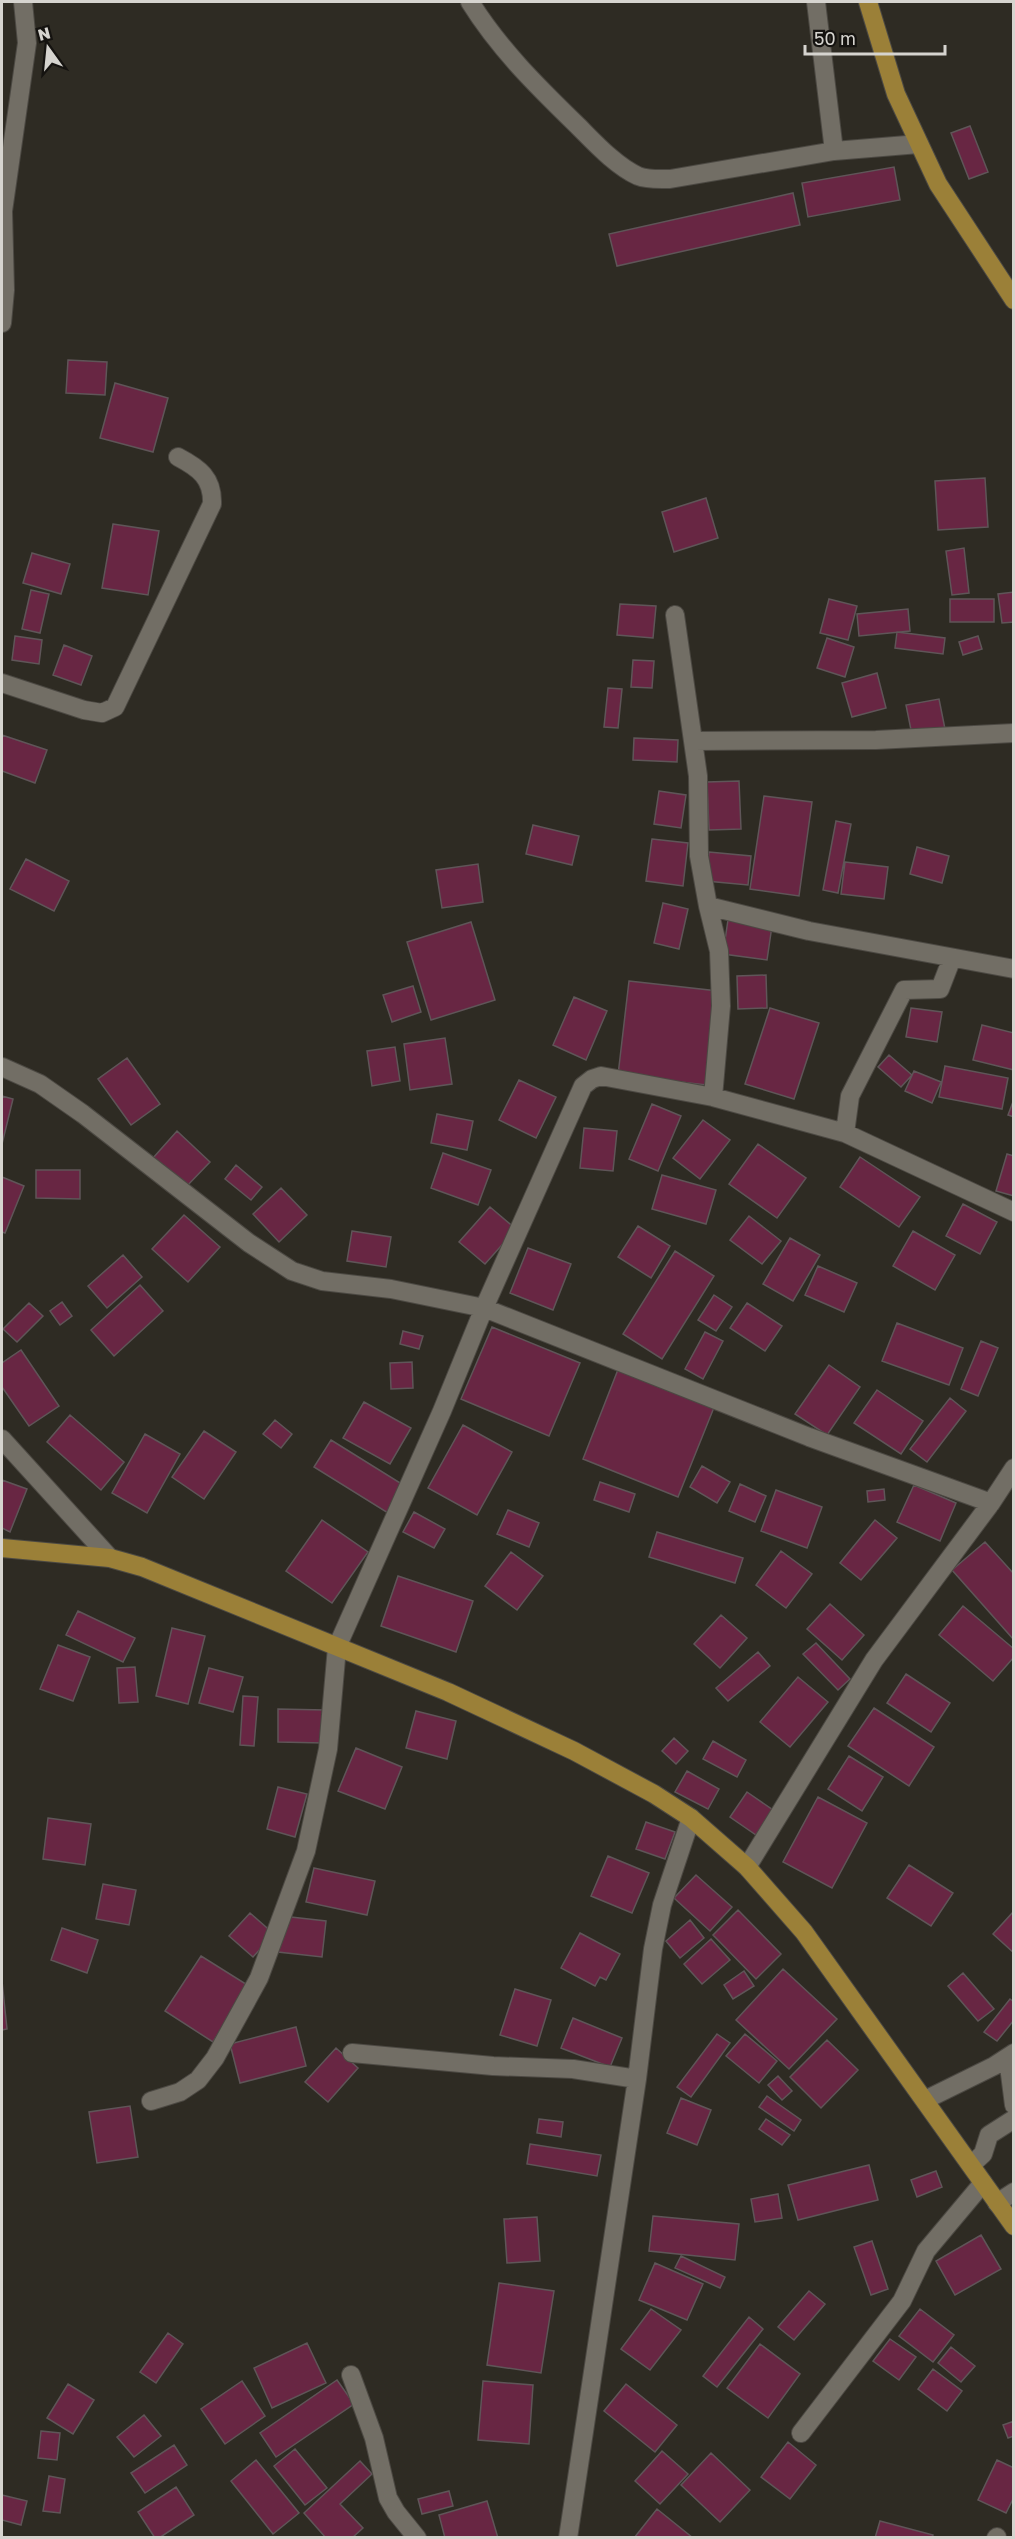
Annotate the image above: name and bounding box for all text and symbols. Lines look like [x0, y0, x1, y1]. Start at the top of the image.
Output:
north arrow [18, 18, 78, 78]
scale bar [805, 18, 944, 56]
text: N [36, 22, 53, 45]
text: 50 m [814, 27, 856, 49]

